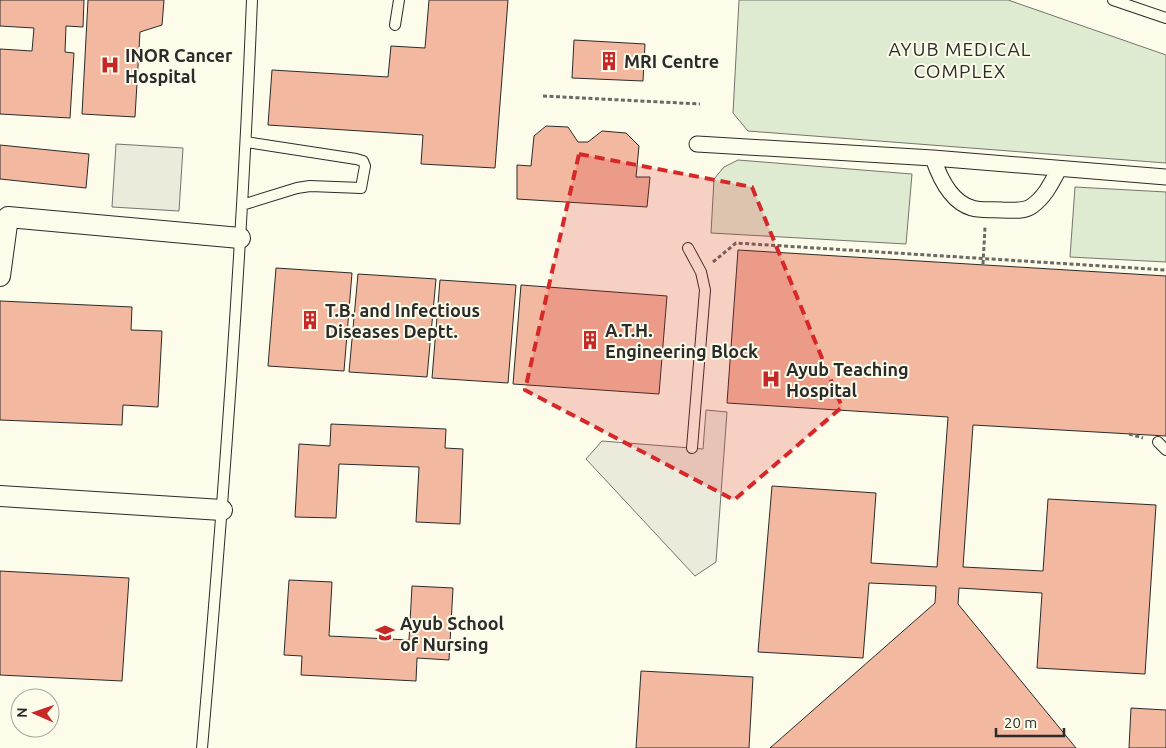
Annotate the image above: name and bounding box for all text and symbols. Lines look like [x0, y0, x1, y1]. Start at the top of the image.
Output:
district label: AYUB MEDICAL COMPLEX [889, 38, 1031, 82]
place label: INOR Cancer Hospital [125, 45, 233, 86]
building icon: MRI Centre [598, 50, 620, 72]
place label: MRI Centre [624, 51, 719, 71]
hospital icon: INOR Cancer Hospital [99, 54, 121, 76]
place label: T.B. and Infectious Diseases Deptt. [325, 300, 480, 341]
building icon: T.B. and Infectious Diseases Deptt. [299, 309, 321, 331]
place label: A.T.H. Engineering Block [605, 320, 758, 361]
building icon: A.T.H. Engineering Block [579, 329, 601, 351]
place label: Ayub Teaching Hospital [786, 359, 909, 400]
hospital icon: Ayub Teaching Hospital [760, 368, 782, 390]
place label: Ayub School of Nursing [400, 613, 505, 654]
school or university icon: Ayub School of Nursing [374, 622, 396, 644]
north arrow [10, 688, 60, 738]
scale bar [996, 706, 1064, 738]
text: N [14, 707, 30, 718]
text: 20 m [1004, 714, 1037, 731]

